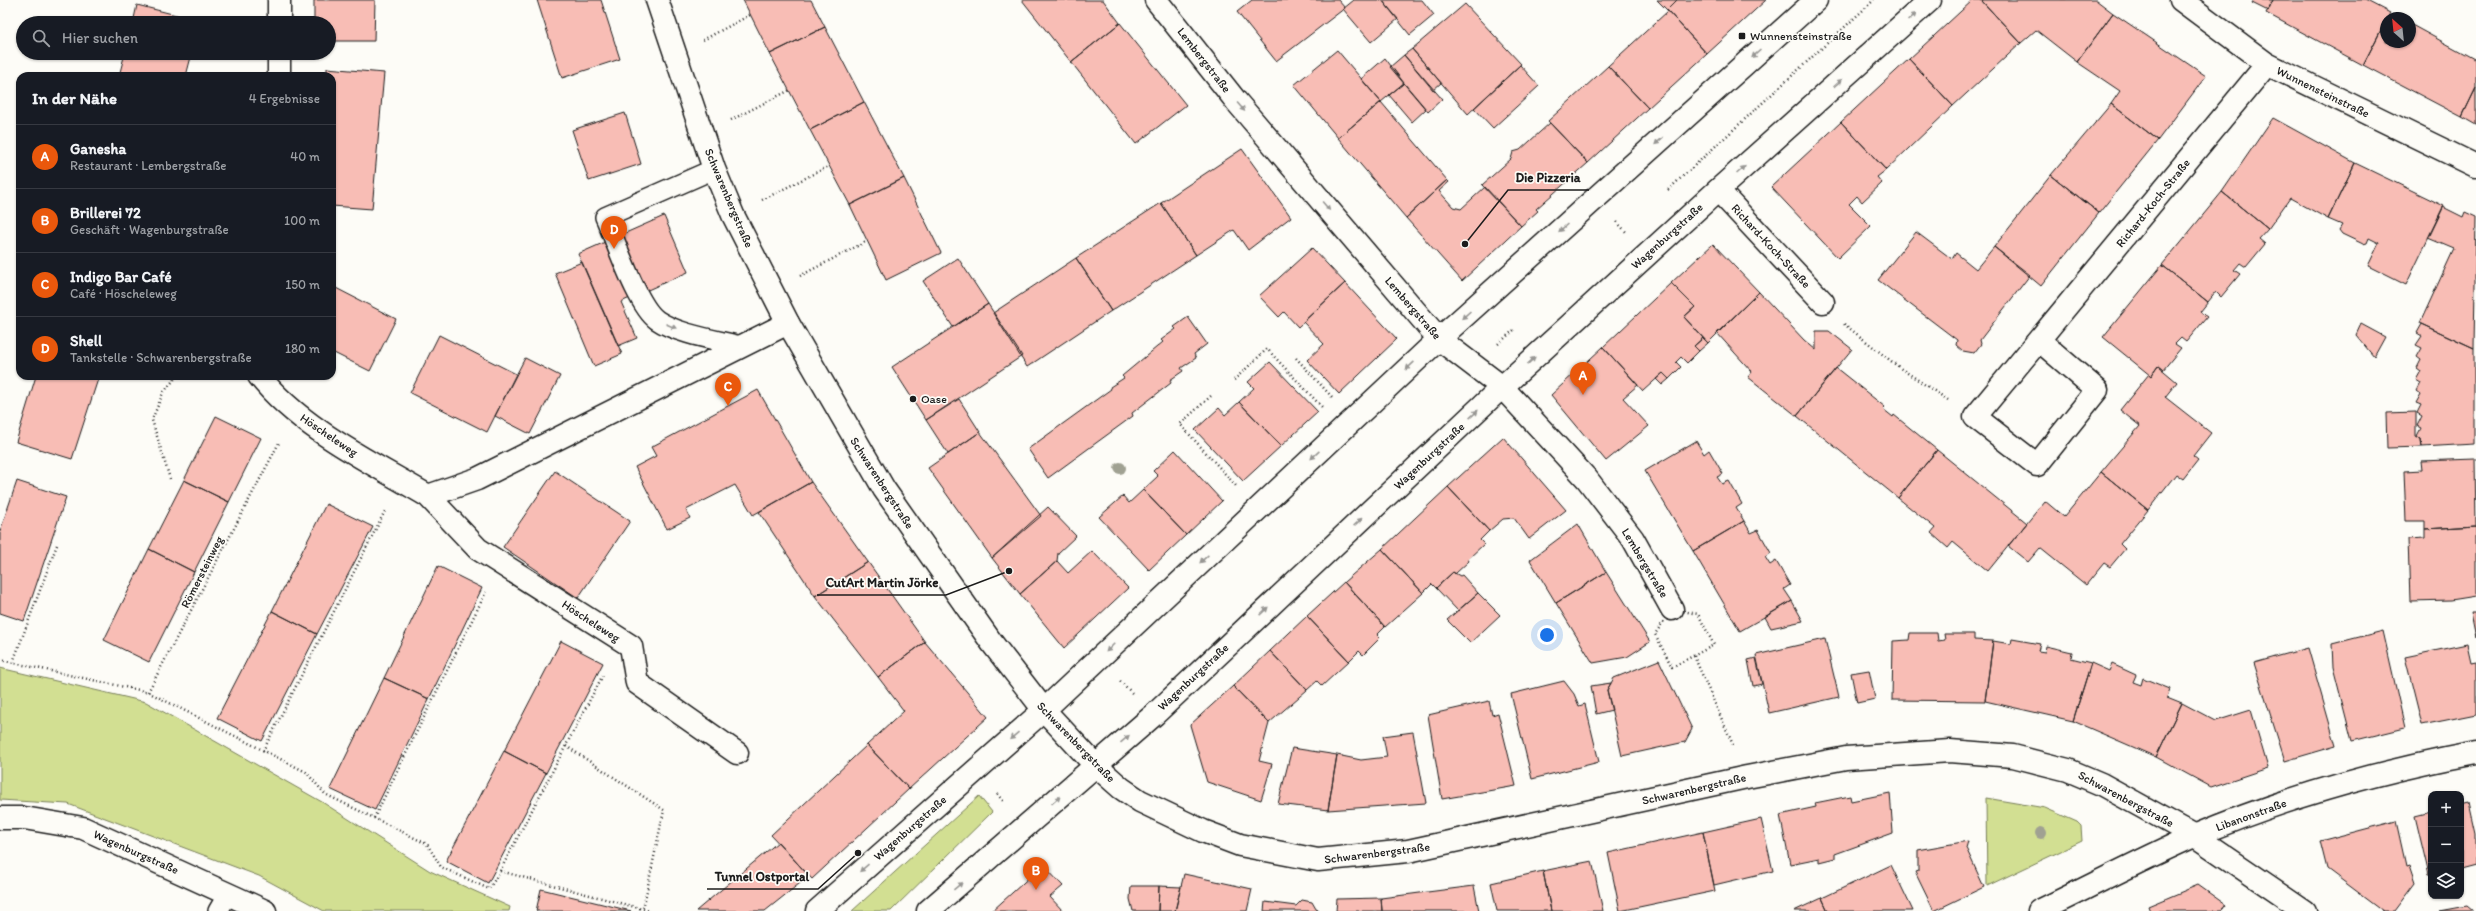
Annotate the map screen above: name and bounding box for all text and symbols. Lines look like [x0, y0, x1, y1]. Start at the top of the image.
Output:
one-way arrow [1907, 12, 1917, 21]
north arrow [2380, 12, 2416, 48]
search box [16, 16, 336, 60]
street label: Lembergstraße [1174, 25, 1234, 96]
icon: search [30, 27, 52, 49]
text: Hier suchen [62, 29, 138, 47]
place label: Wunnensteinstraße [1750, 29, 1852, 43]
marker: Wunnensteinstraße [1737, 31, 1747, 41]
one-way arrow [1751, 49, 1761, 59]
street label: Wunnensteinstraße [2274, 63, 2372, 121]
one-way arrow [1833, 79, 1842, 88]
text: In der Nähe [32, 88, 117, 108]
text: 4 Ergebnisse [249, 91, 320, 106]
one-way arrow [1237, 102, 1246, 113]
one-way arrow [1654, 136, 1664, 146]
text: Ganesha [70, 140, 126, 158]
street label: Schwarenbergstraße [702, 146, 756, 250]
text: A [41, 149, 49, 164]
text: 40 m [290, 149, 320, 164]
street label: Richard-Koch-Straße [2113, 156, 2193, 250]
text: Restaurant · Lembergstraße [70, 158, 227, 173]
callout: Die Pizzeria [1508, 165, 1589, 190]
one-way arrow [1735, 165, 1746, 174]
text: Die Pizzeria [1515, 170, 1581, 185]
street label: Wagenburgstraße [1628, 200, 1706, 272]
one-way arrow [1321, 201, 1330, 212]
street label: Richard-Koch-Straße [1728, 201, 1814, 291]
text: Brillerei 72 [70, 204, 141, 222]
text: B [41, 213, 49, 228]
text: 100 m [284, 213, 320, 228]
pin: D [601, 216, 627, 249]
text: Geschäft · Wagenburgstraße [70, 222, 229, 237]
one-way arrow [1558, 223, 1567, 232]
text: Indigo Bar Café [70, 268, 172, 286]
street label: Lembergstraße [1382, 274, 1444, 342]
text: C [41, 277, 49, 292]
text: 150 m [285, 277, 320, 292]
text: Café · Höscheleweg [70, 286, 177, 301]
one-way arrow [1461, 310, 1471, 319]
one-way arrow [665, 323, 677, 329]
text: Shell [70, 332, 102, 350]
text: D [41, 341, 49, 356]
text: 180 m [285, 341, 320, 356]
text: Tankstelle · Schwarenbergstraße [70, 350, 252, 365]
one-way arrow [1526, 356, 1536, 366]
one-way arrow [1405, 361, 1415, 371]
pin: A [1570, 362, 1596, 395]
pin: C [715, 373, 741, 406]
place label: Oase [921, 392, 947, 406]
marker: Oase [908, 394, 918, 404]
one-way arrow [1468, 410, 1479, 419]
street label: Höscheleweg [297, 411, 361, 460]
street label: Wagenburgstraße [1391, 419, 1468, 492]
street label: Schwarenbergstraße [847, 435, 917, 532]
one-way arrow [1311, 450, 1320, 459]
one-way arrow [1353, 518, 1363, 527]
street label: Lembergstraße [1619, 526, 1671, 601]
street label: Römersteinweg [178, 533, 227, 610]
one-way arrow [1199, 555, 1209, 564]
callout: CutArt Martin Jörke [817, 570, 946, 595]
text: CutArt Martin Jörke [826, 575, 938, 590]
street label: Höscheleweg [559, 597, 623, 645]
one-way arrow [1258, 607, 1269, 616]
your location [1537, 625, 1557, 645]
street label: Wagenburgstraße [1155, 640, 1232, 713]
one-way arrow [1105, 643, 1114, 653]
street label: Schwarenbergstraße [1034, 699, 1118, 785]
one-way arrow [1009, 732, 1020, 741]
one-way arrow [1119, 735, 1130, 744]
street label: Schwarenbergstraße [2076, 768, 2177, 830]
street label: Schwarenbergstraße [1641, 770, 1748, 808]
map controls [2428, 791, 2464, 899]
button: + [2428, 791, 2464, 827]
street label: Wagenburgstraße [871, 792, 949, 863]
one-way arrow [1051, 796, 1061, 805]
street label: Libanonstraße [2214, 796, 2289, 834]
street label: Wagenburgstraße [91, 827, 181, 877]
button: − [2428, 827, 2464, 863]
street label: Schwarenbergstraße [1323, 840, 1431, 866]
pin: B [1023, 857, 1049, 890]
button: layers [2428, 863, 2464, 899]
callout: Tunnel Ostportal [707, 864, 818, 889]
one-way arrow [859, 864, 869, 873]
text: Tunnel Ostportal [714, 869, 809, 885]
one-way arrow [952, 881, 963, 890]

